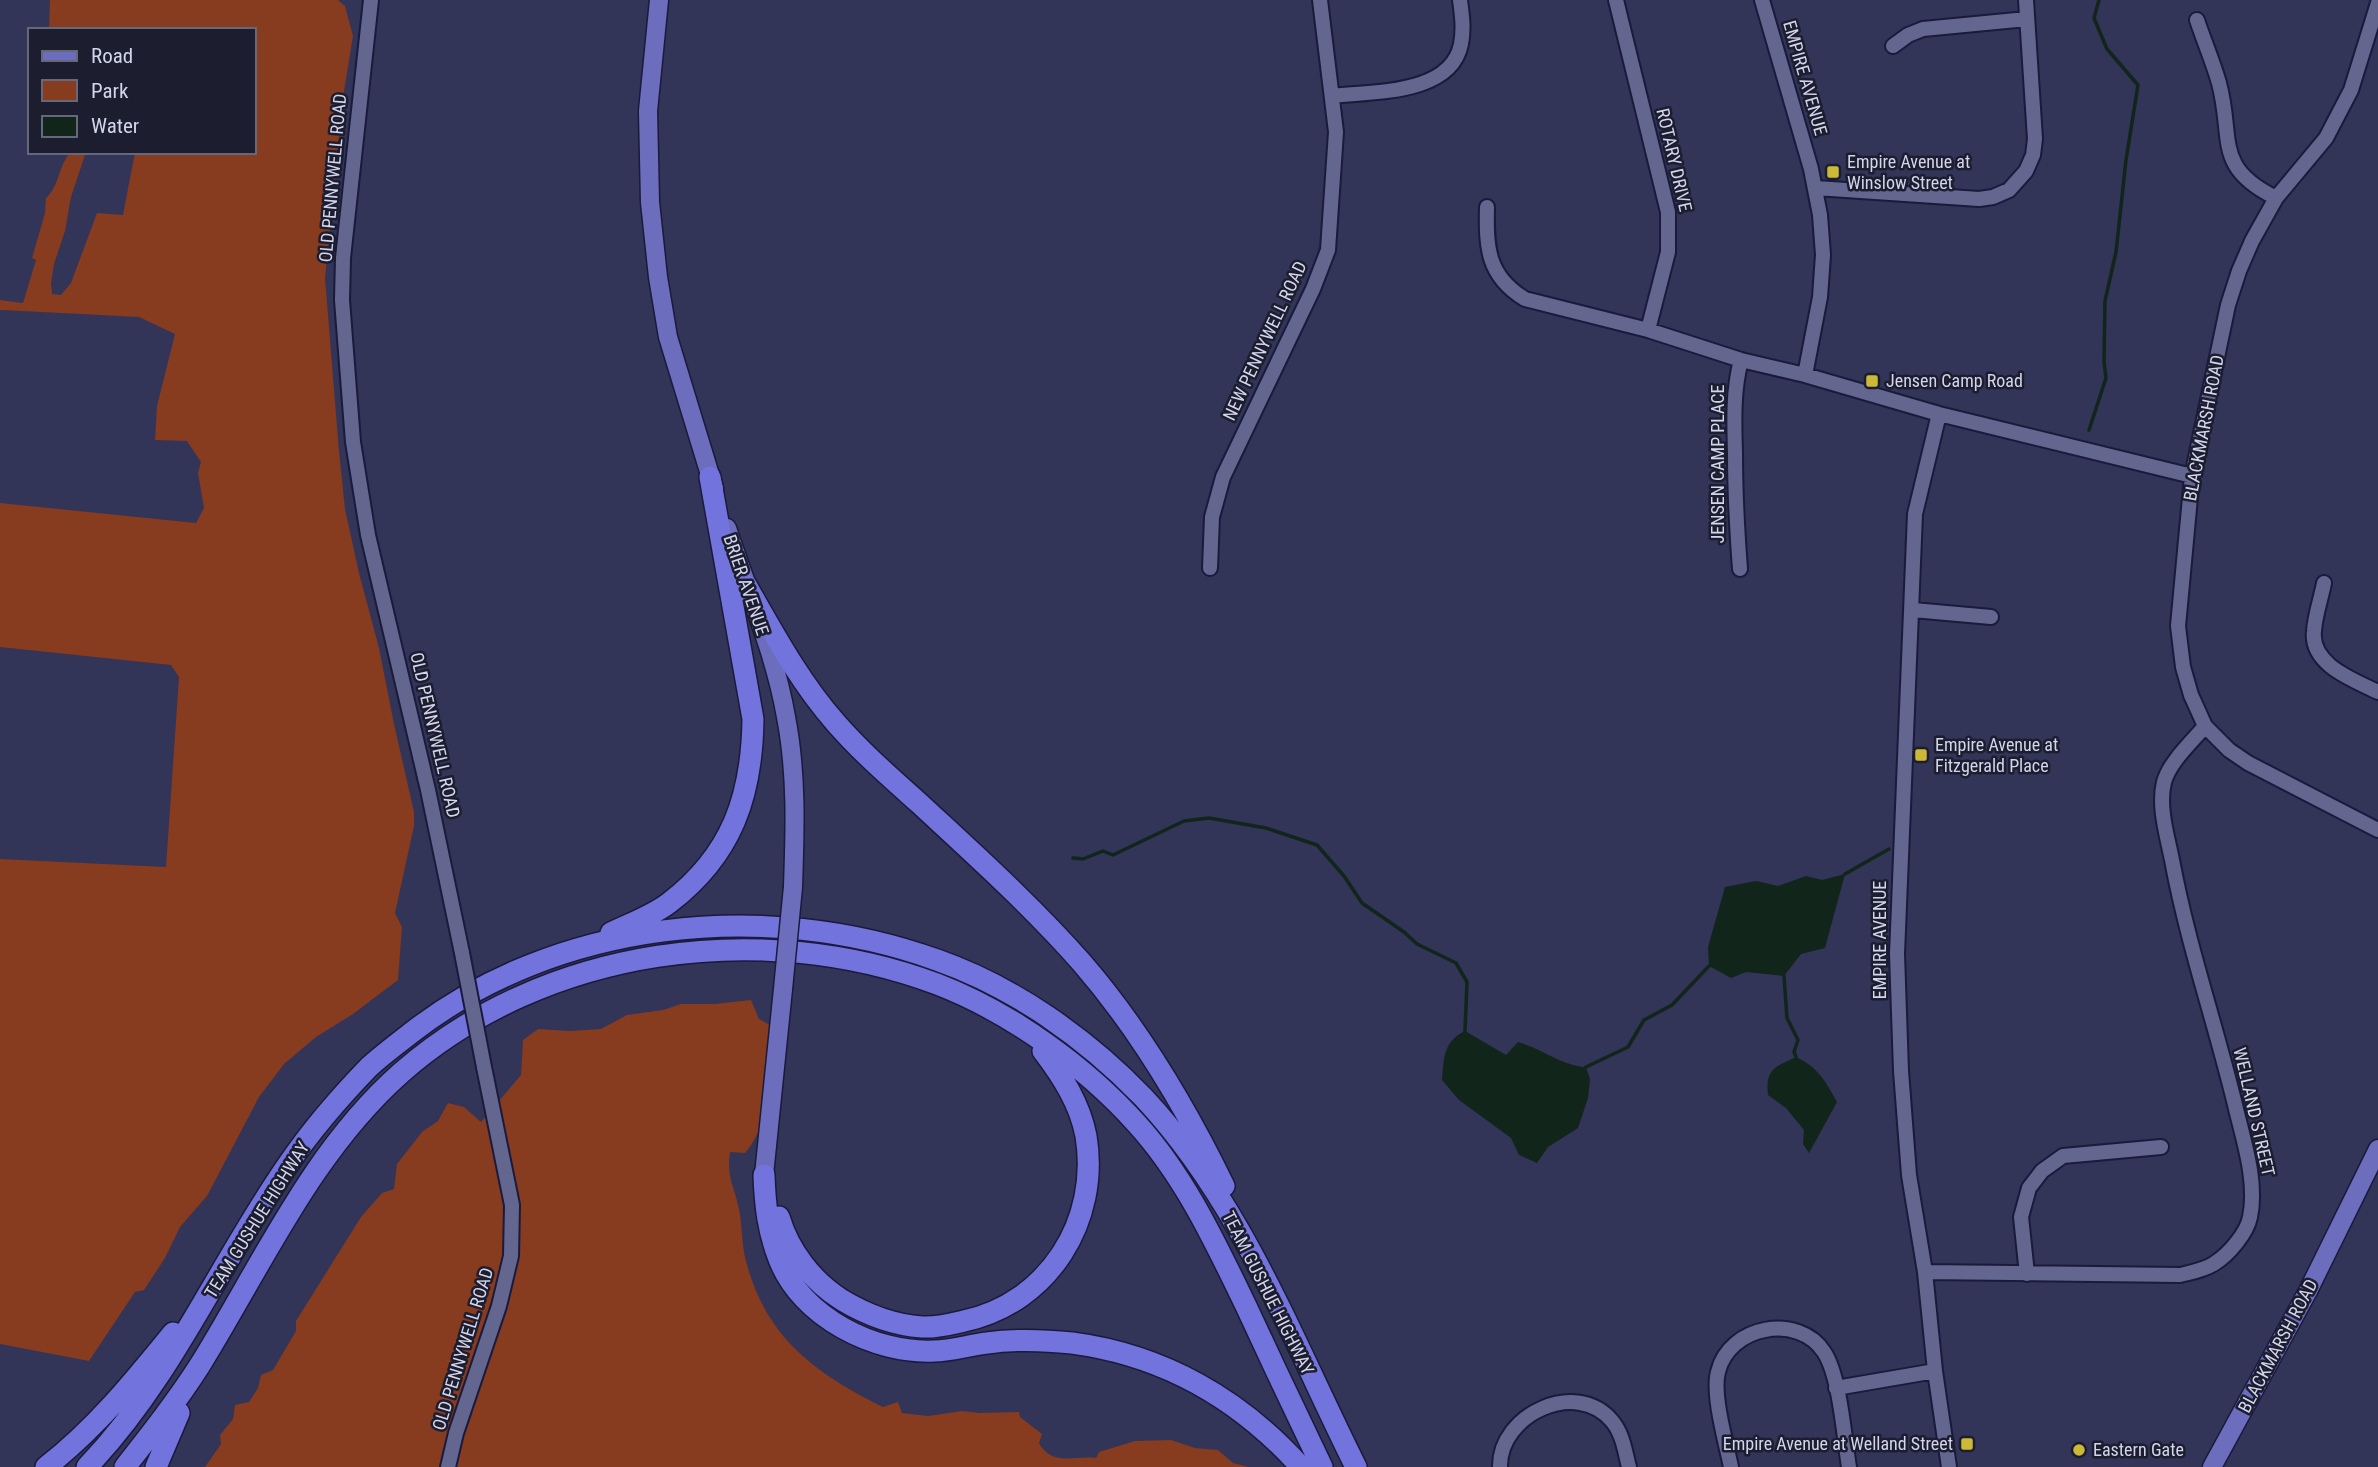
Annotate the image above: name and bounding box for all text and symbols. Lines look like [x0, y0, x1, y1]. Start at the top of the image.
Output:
street label: EMPIRE AVENUE [1779, 18, 1832, 138]
legend [28, 28, 256, 154]
text: Road [91, 44, 133, 68]
text: Park [91, 79, 129, 103]
street label: OLD PENNYWELL ROAD [315, 93, 350, 263]
street label: ROTARY DRIVE [1652, 106, 1697, 214]
text: Water [91, 114, 139, 138]
place label: Empire Avenue at Winslow Street [1847, 151, 1970, 193]
marker: Empire Avenue at Winslow Street [1825, 164, 1841, 180]
street label: NEW PENNYWELL ROAD [1218, 258, 1311, 424]
street label: BLACKMARSH ROAD [2179, 353, 2228, 503]
place label: Jensen Camp Road [1886, 370, 2023, 391]
marker: Jensen Camp Road [1864, 373, 1880, 389]
street label: JENSEN CAMP PLACE [1707, 385, 1728, 543]
street label: BRIER AVENUE [719, 532, 774, 638]
street label: OLD PENNYWELL ROAD [406, 650, 465, 820]
place label: Empire Avenue at Fitzgerald Place [1935, 734, 2058, 776]
marker: Empire Avenue at Fitzgerald Place [1913, 747, 1929, 763]
street label: EMPIRE AVENUE [1869, 881, 1890, 999]
street label: WELLAND STREET [2229, 1045, 2280, 1178]
street label: TEAM GUSHUE HIGHWAY [200, 1137, 314, 1302]
street label: TEAM GUSHUE HIGHWAY [1218, 1208, 1319, 1379]
street label: OLD PENNYWELL ROAD [428, 1265, 497, 1433]
street label: BLACKMARSH ROAD [2234, 1275, 2322, 1416]
place label: Empire Avenue at Welland Street [1723, 1433, 1953, 1454]
marker: Empire Avenue at Welland Street [1959, 1436, 1975, 1452]
place label: Eastern Gate [2093, 1439, 2184, 1460]
marker: Eastern Gate [2071, 1442, 2087, 1458]

